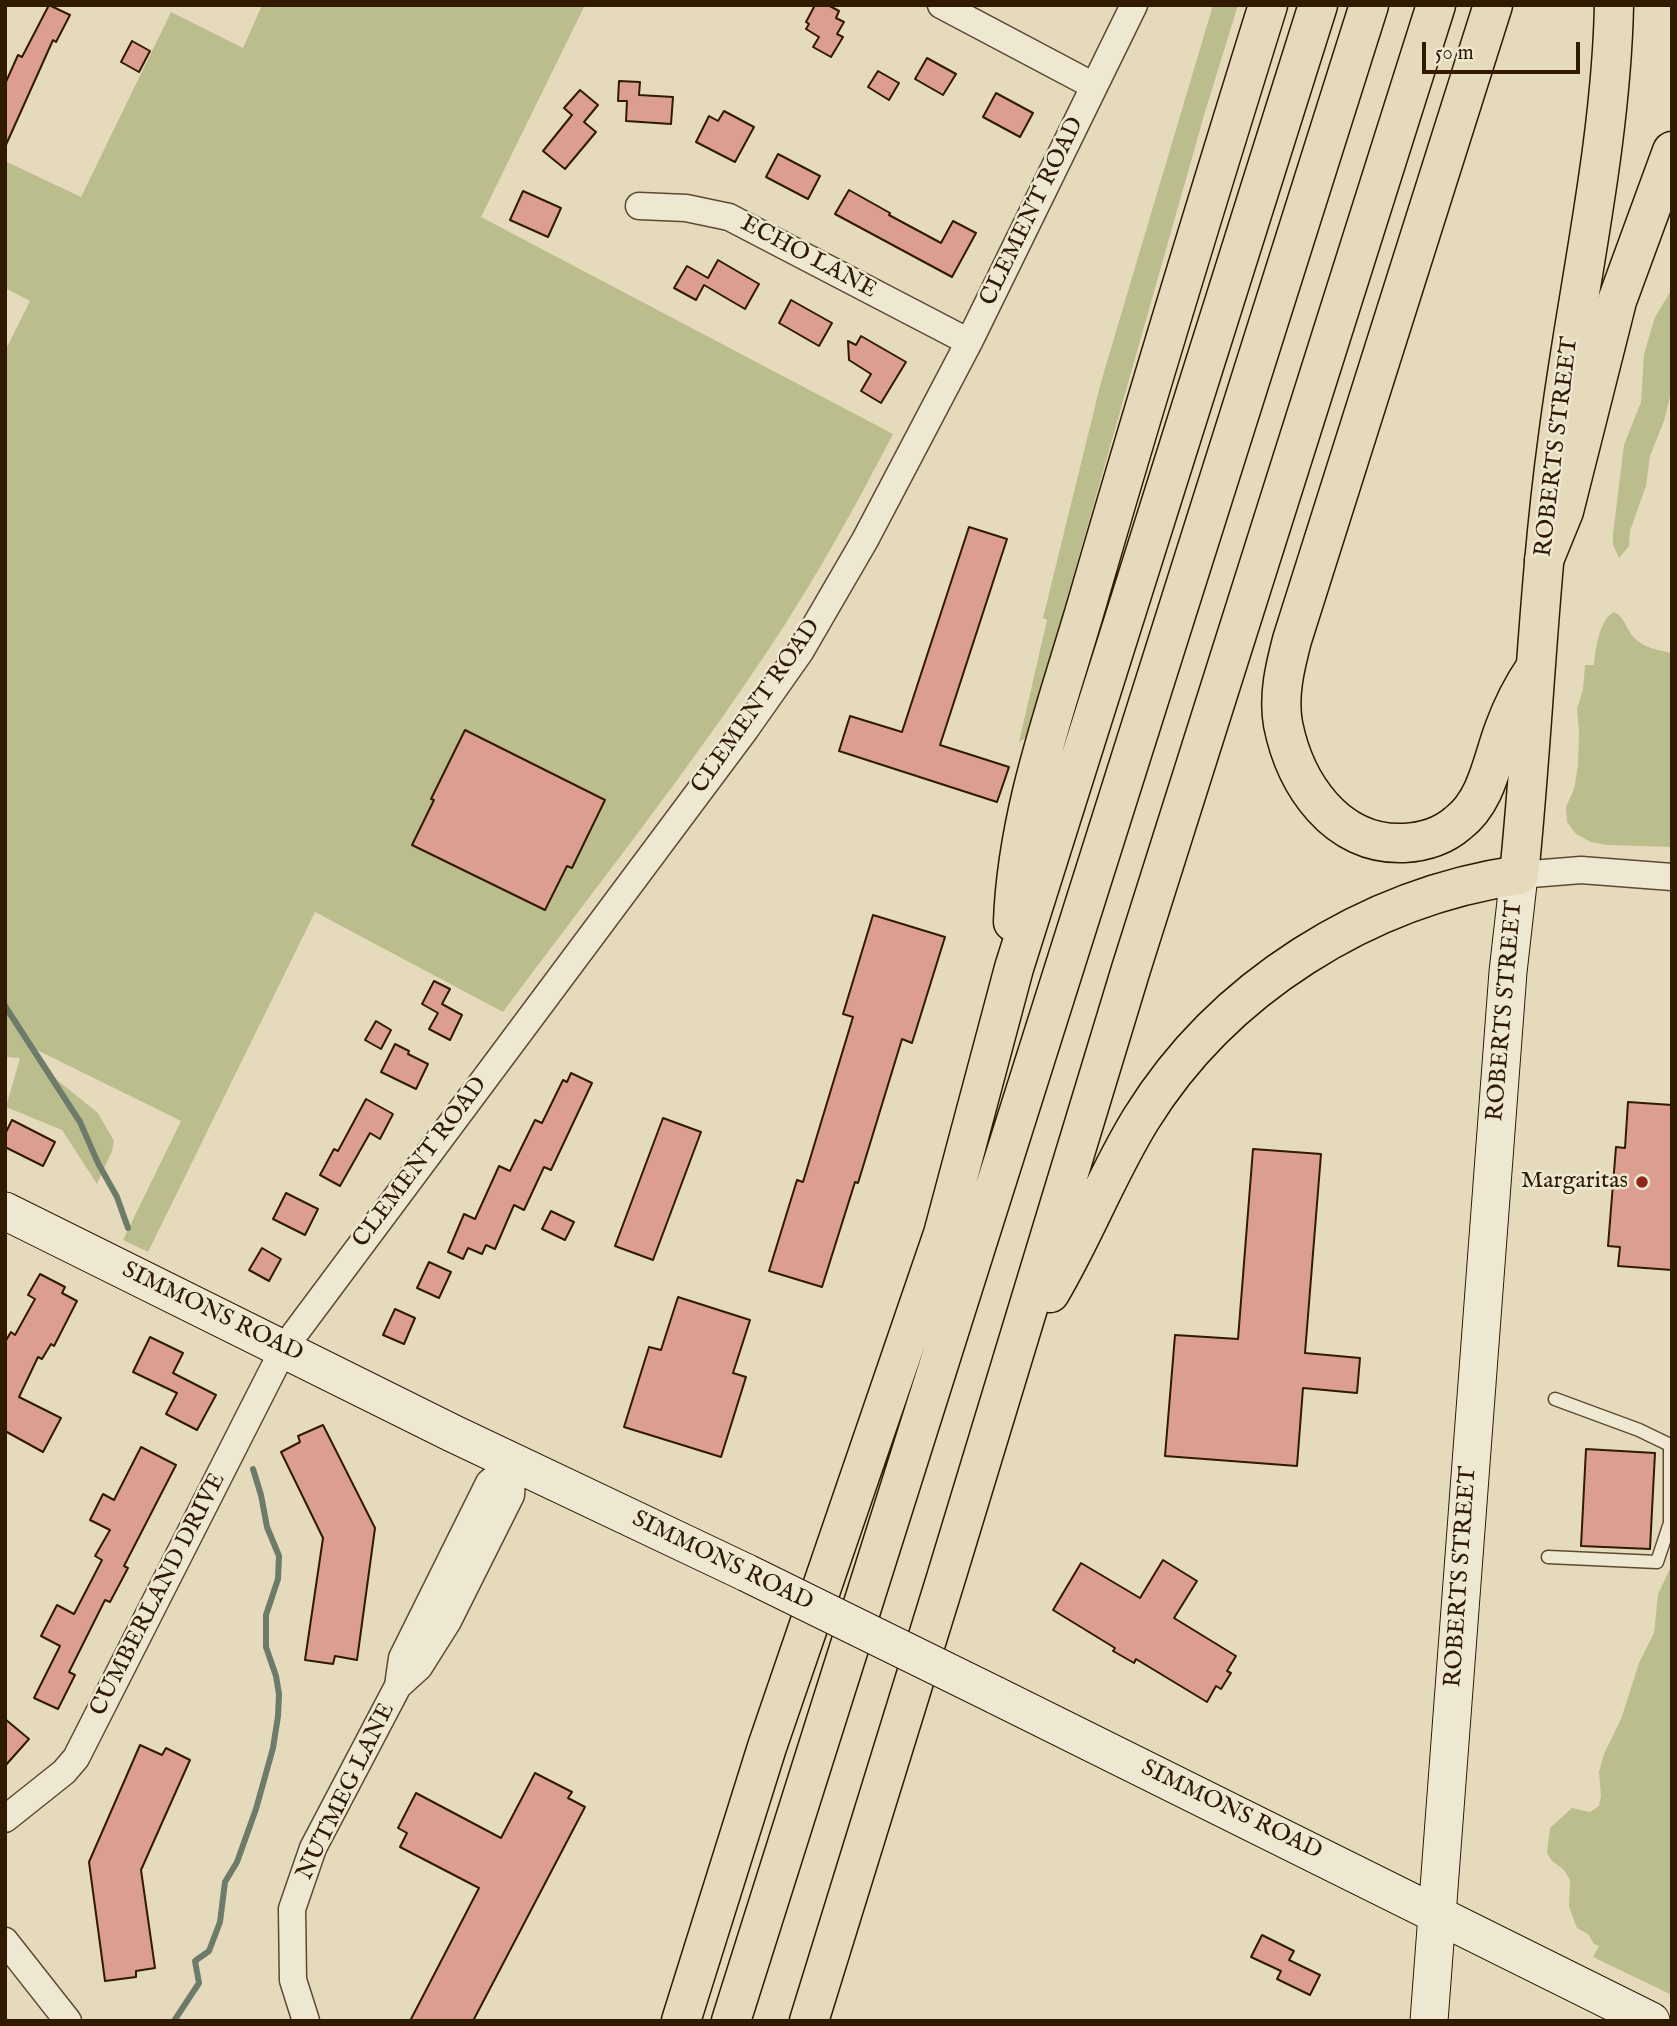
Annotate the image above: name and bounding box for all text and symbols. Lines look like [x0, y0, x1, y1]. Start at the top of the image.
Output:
scale bar [1425, 28, 1582, 72]
text: 50 m [1435, 40, 1474, 67]
street label: CLEMENT ROAD [975, 113, 1091, 311]
street label: ECHO LANE [735, 210, 881, 306]
street label: ROBERTS STREET [1530, 335, 1586, 559]
street label: CLEMENT ROAD [686, 614, 828, 800]
street label: ROBERTS STREET [1482, 899, 1530, 1123]
street label: CLEMENT ROAD [347, 1072, 495, 1254]
place label: Margaritas [1521, 1168, 1628, 1196]
marker: Margaritas [1634, 1174, 1650, 1190]
street label: SIMMONS ROAD [117, 1257, 307, 1369]
street label: ROBERTS STREET [1440, 1466, 1484, 1688]
street label: CUMBERLAND DRIVE [85, 1469, 233, 1721]
street label: SIMMONS ROAD [627, 1506, 817, 1618]
street label: NUTMEG LANE [292, 1699, 402, 1885]
street label: SIMMONS ROAD [1136, 1755, 1326, 1867]

